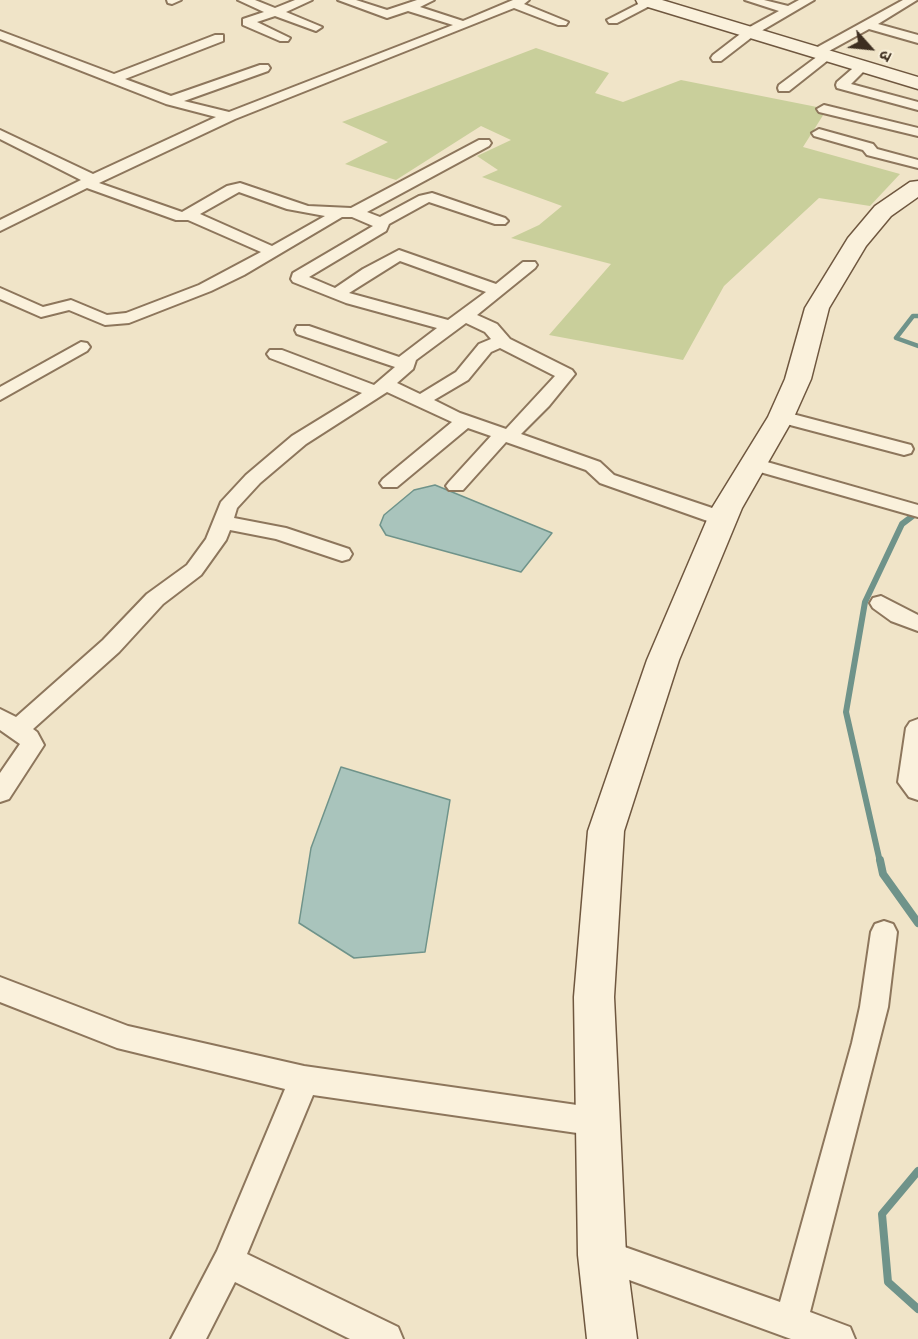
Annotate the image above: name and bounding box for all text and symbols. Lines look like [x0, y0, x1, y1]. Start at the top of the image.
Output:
north arrow [840, 18, 900, 78]
text: उ [874, 47, 898, 65]

